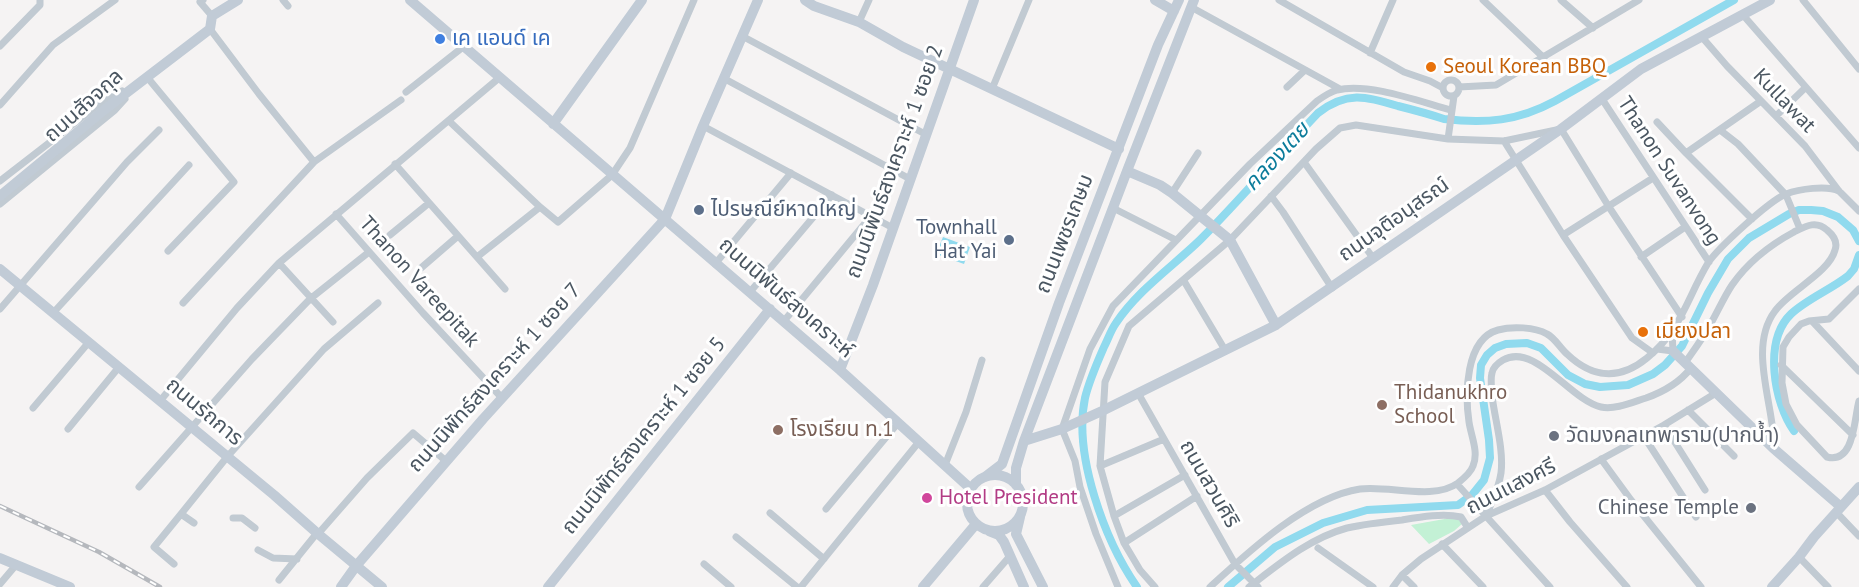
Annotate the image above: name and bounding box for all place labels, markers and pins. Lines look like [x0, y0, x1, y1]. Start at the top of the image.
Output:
place label: เค แอนด์ เค [452, 26, 551, 52]
marker: เค แอนด์ เค [433, 32, 447, 46]
place label: Seoul Korean BBQ [1443, 54, 1606, 80]
marker: Seoul Korean BBQ [1424, 60, 1438, 74]
place label: ไปรษณีย์หาดใหญ่ [711, 197, 856, 223]
marker: ไปรษณีย์หาดใหญ่ [692, 203, 706, 217]
place label: Townhall Hat Yai [916, 215, 997, 265]
marker: Townhall Hat Yai [1002, 233, 1016, 247]
place label: เมี่ยงปลา [1655, 319, 1731, 345]
marker: เมี่ยงปลา [1636, 325, 1650, 339]
place label: Thidanukhro School [1394, 380, 1507, 430]
marker: Thidanukhro School [1375, 398, 1389, 412]
place label: โรงเรียน ท.1 [790, 417, 894, 443]
marker: โรงเรียน ท.1 [771, 423, 785, 437]
place label: วัดมงคลเทพาราม(ปากน้ำ) [1566, 423, 1779, 449]
marker: วัดมงคลเทพาราม(ปากน้ำ) [1547, 429, 1561, 443]
place label: Hotel President [939, 485, 1078, 511]
marker: Hotel President [920, 491, 934, 505]
place label: Chinese Temple [1598, 495, 1739, 521]
marker: Chinese Temple [1744, 501, 1758, 515]

